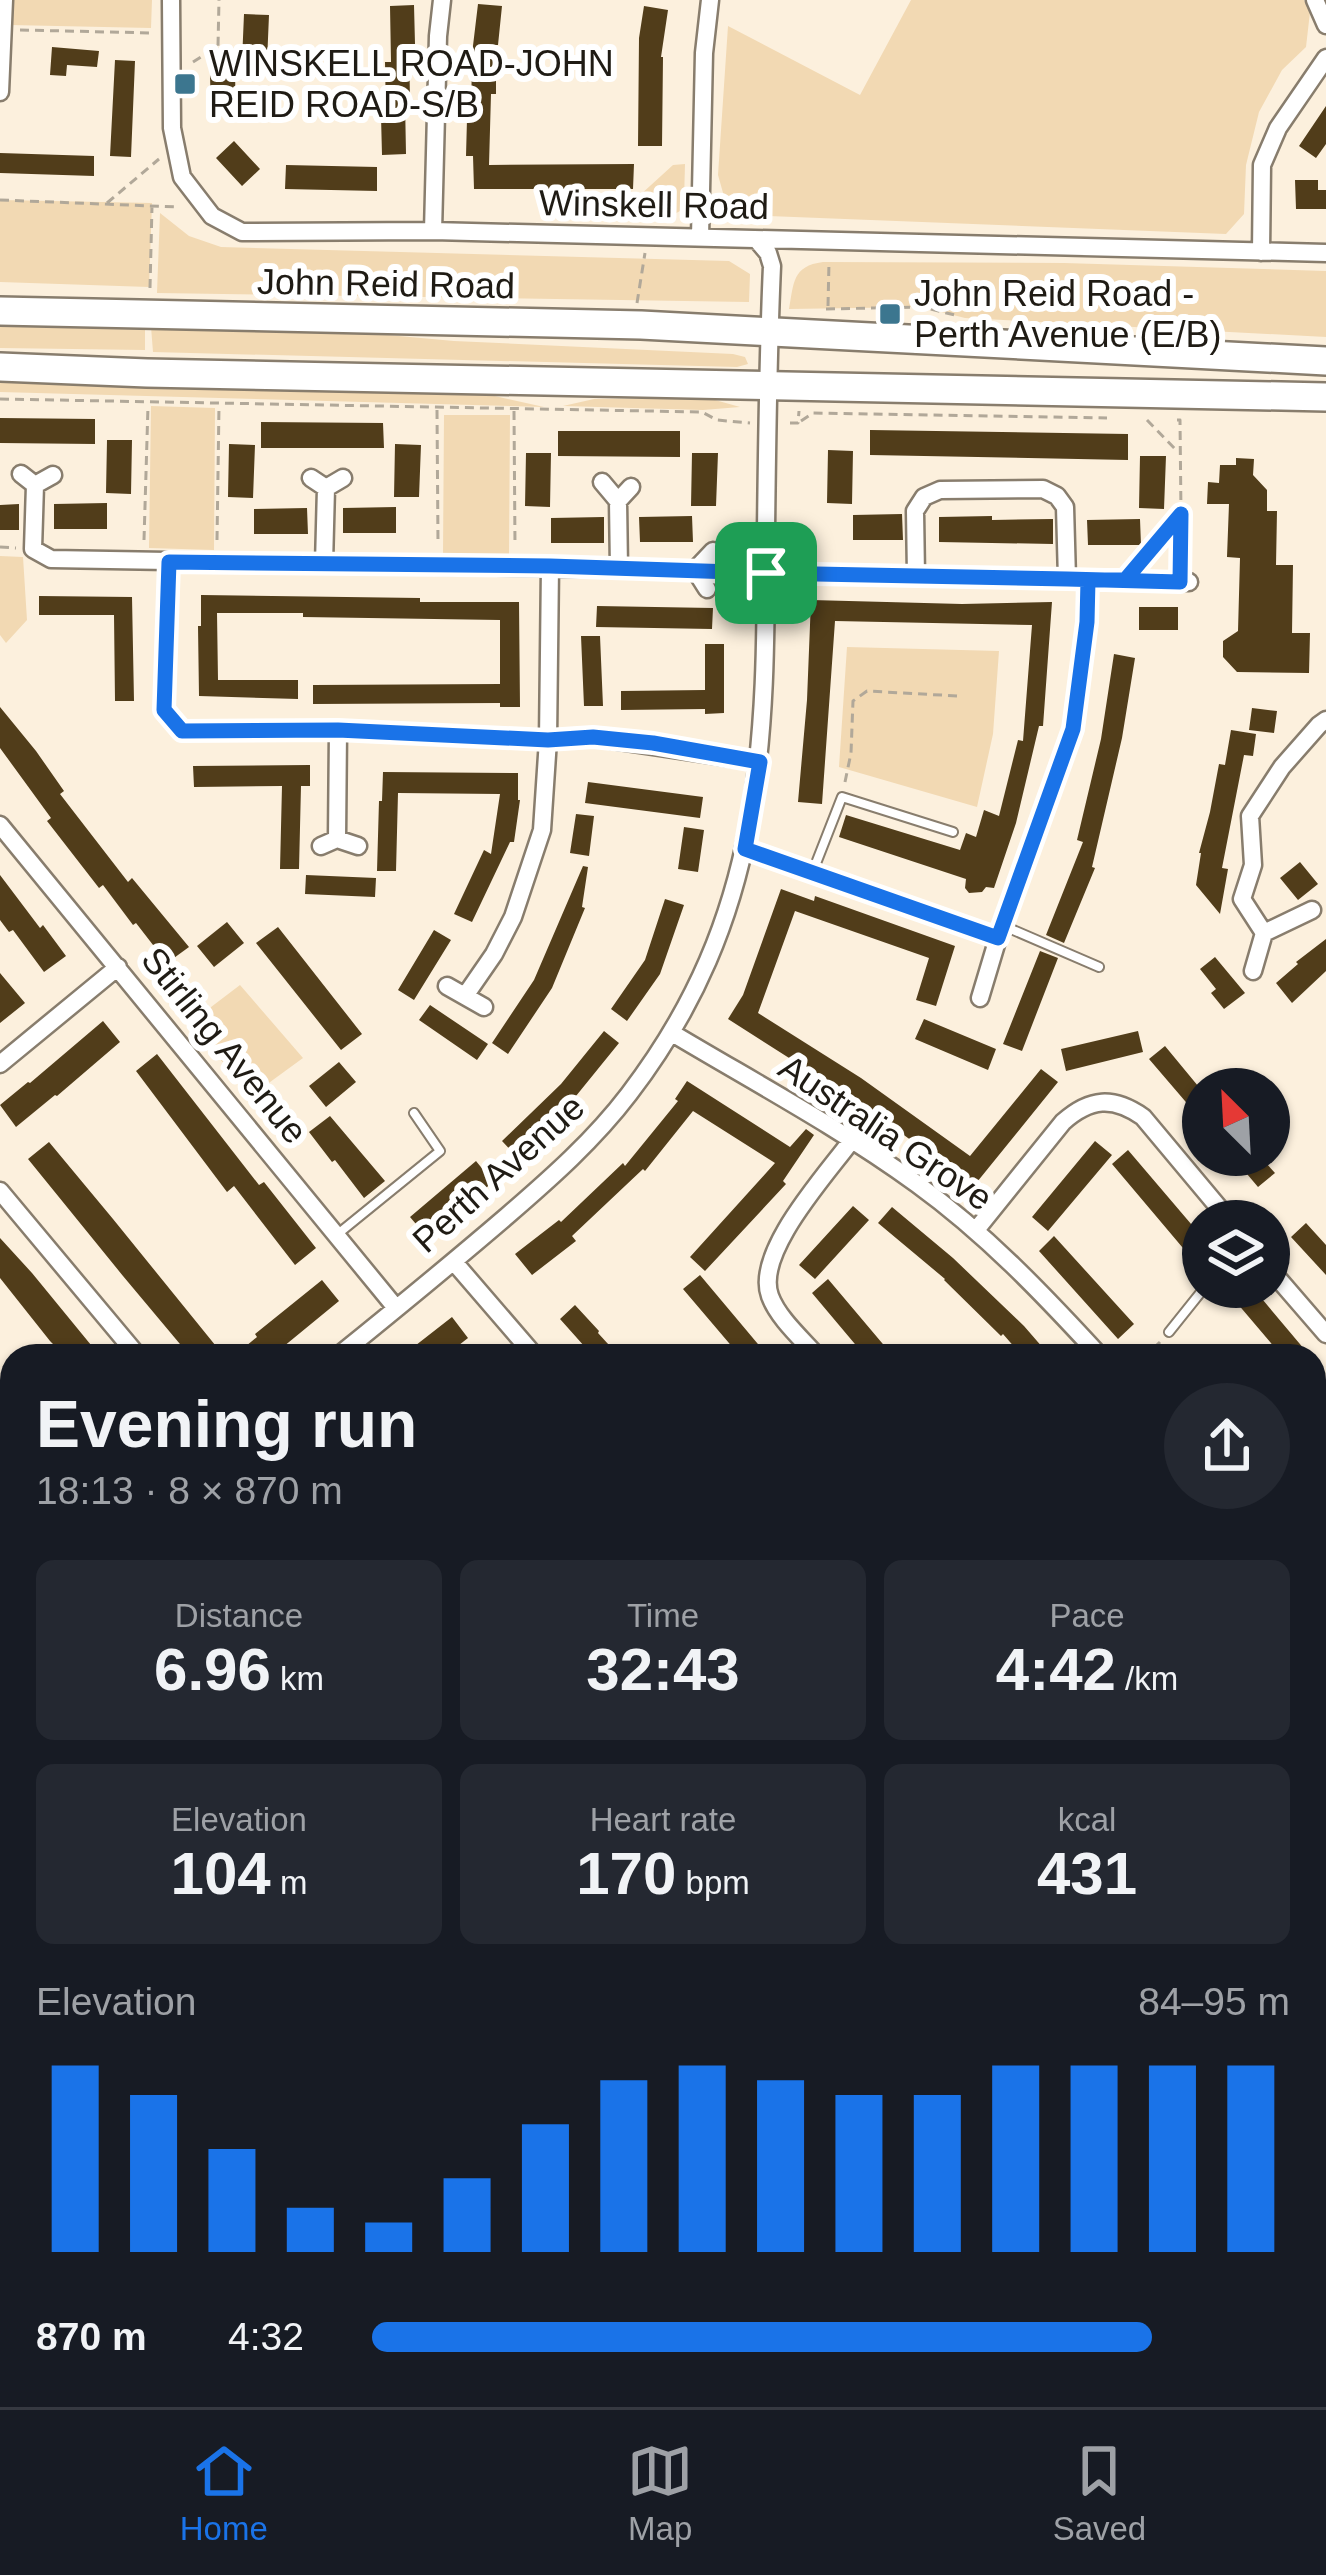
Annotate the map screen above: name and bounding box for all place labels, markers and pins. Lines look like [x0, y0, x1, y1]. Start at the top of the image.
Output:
place label: WINSKELL ROAD-JOHN REID ROAD-S/B [209, 43, 614, 125]
marker: WINSKELL ROAD-JOHN REID ROAD-S/B [172, 71, 198, 97]
place label: John Reid Road - Perth Avenue (E/B) [914, 273, 1222, 355]
marker: John Reid Road - Perth Avenue (E/B) [877, 301, 903, 327]
pin [715, 522, 817, 624]

